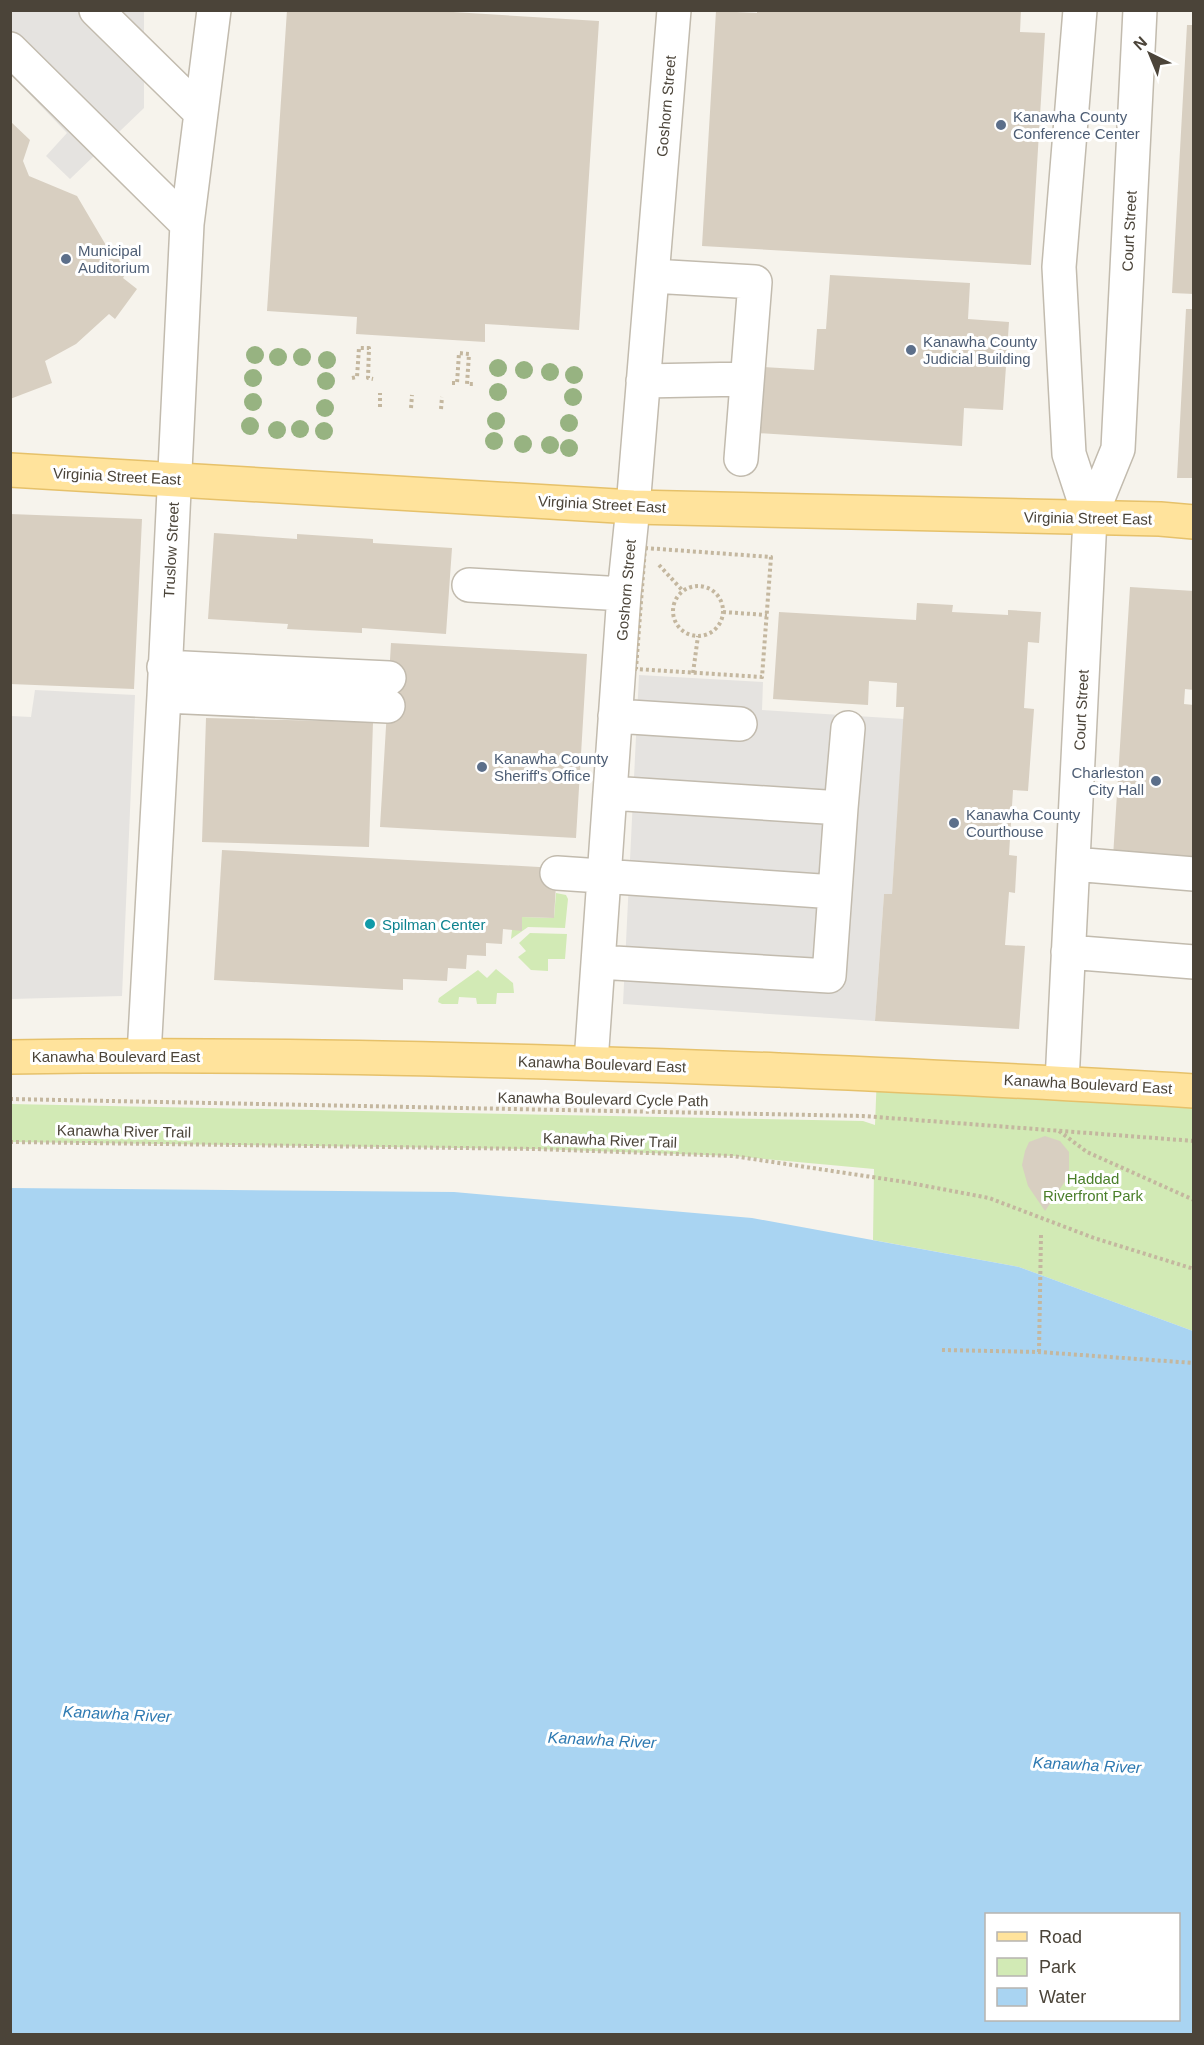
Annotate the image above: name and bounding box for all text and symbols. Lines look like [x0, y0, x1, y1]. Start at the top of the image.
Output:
north arrow [1120, 24, 1180, 84]
text: N [1130, 33, 1150, 54]
street label: Goshorn Street [653, 54, 679, 157]
place label: Kanawha County Conference Center [1013, 108, 1140, 142]
marker: Kanawha County Conference Center [994, 118, 1008, 132]
street label: Court Street [1118, 189, 1140, 272]
place label: Municipal Auditorium [78, 242, 150, 276]
marker: Municipal Auditorium [59, 252, 73, 266]
place label: Kanawha County Judicial Building [923, 333, 1038, 367]
marker: Kanawha County Judicial Building [904, 343, 918, 357]
street label: Virginia Street East [53, 464, 182, 488]
street label: Virginia Street East [538, 492, 667, 516]
street label: Truslow Street [160, 501, 182, 598]
street label: Virginia Street East [1024, 508, 1153, 528]
street label: Goshorn Street [613, 538, 639, 641]
street label: Court Street [1070, 668, 1092, 751]
place label: Kanawha County Sheriff's Office [494, 750, 609, 784]
marker: Kanawha County Sheriff's Office [475, 760, 489, 774]
place label: Charleston City Hall [1071, 764, 1144, 798]
marker: Charleston City Hall [1149, 774, 1163, 788]
place label: Kanawha County Courthouse [966, 806, 1081, 840]
marker: Kanawha County Courthouse [947, 816, 961, 830]
place label: Spilman Center [382, 916, 485, 933]
marker: Spilman Center [363, 917, 377, 931]
street label: Kanawha Boulevard East [32, 1048, 201, 1065]
street label: Kanawha Boulevard East [518, 1053, 687, 1075]
street label: Kanawha Boulevard East [1003, 1071, 1173, 1097]
street label: Kanawha Boulevard Cycle Path [497, 1089, 709, 1109]
street label: Kanawha River Trail [57, 1121, 191, 1141]
street label: Kanawha River Trail [543, 1129, 677, 1151]
park label: Haddad Riverfront Park [1043, 1170, 1144, 1204]
water label: Kanawha River [62, 1703, 172, 1725]
water label: Kanawha River [547, 1729, 657, 1751]
water label: Kanawha River [1032, 1754, 1142, 1776]
legend [985, 1913, 1180, 2021]
text: Road [1039, 1927, 1082, 1947]
text: Park [1039, 1957, 1077, 1977]
text: Water [1039, 1987, 1086, 2007]

